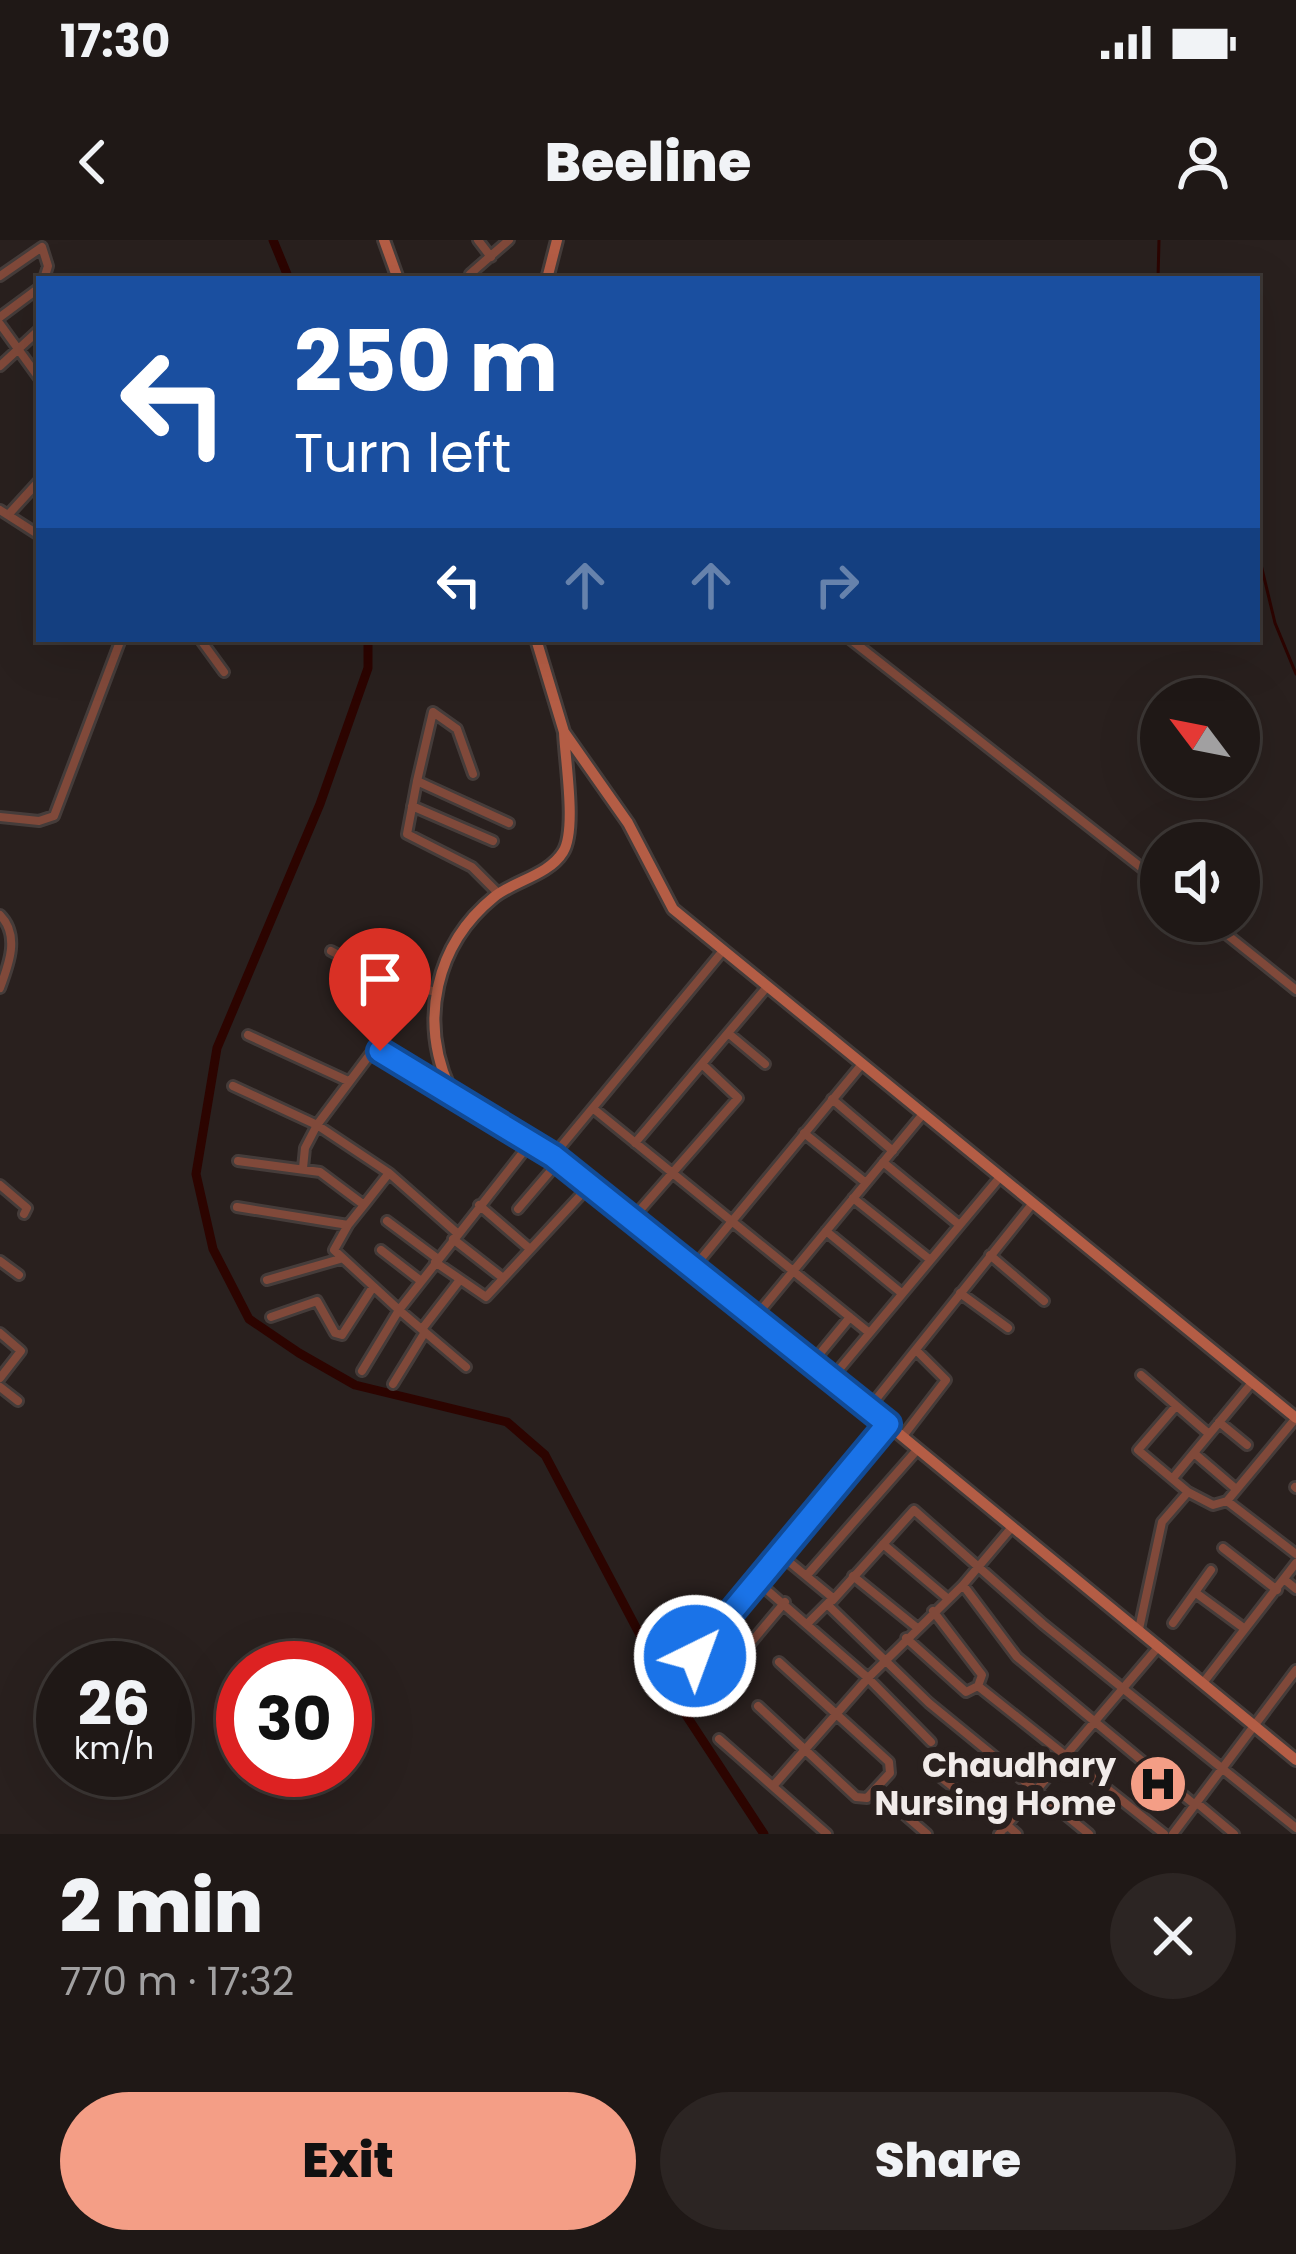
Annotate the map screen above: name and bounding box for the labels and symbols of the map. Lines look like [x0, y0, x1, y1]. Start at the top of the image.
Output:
north arrow [1140, 678, 1260, 798]
pin [329, 928, 431, 1051]
position arrow [632, 1593, 758, 1719]
speed limit sign: 30 [216, 1641, 372, 1797]
place label: Chaudhary Nursing Home [875, 1742, 1116, 1827]
hospital icon: Chaudhary Nursing Home [1127, 1753, 1189, 1815]

